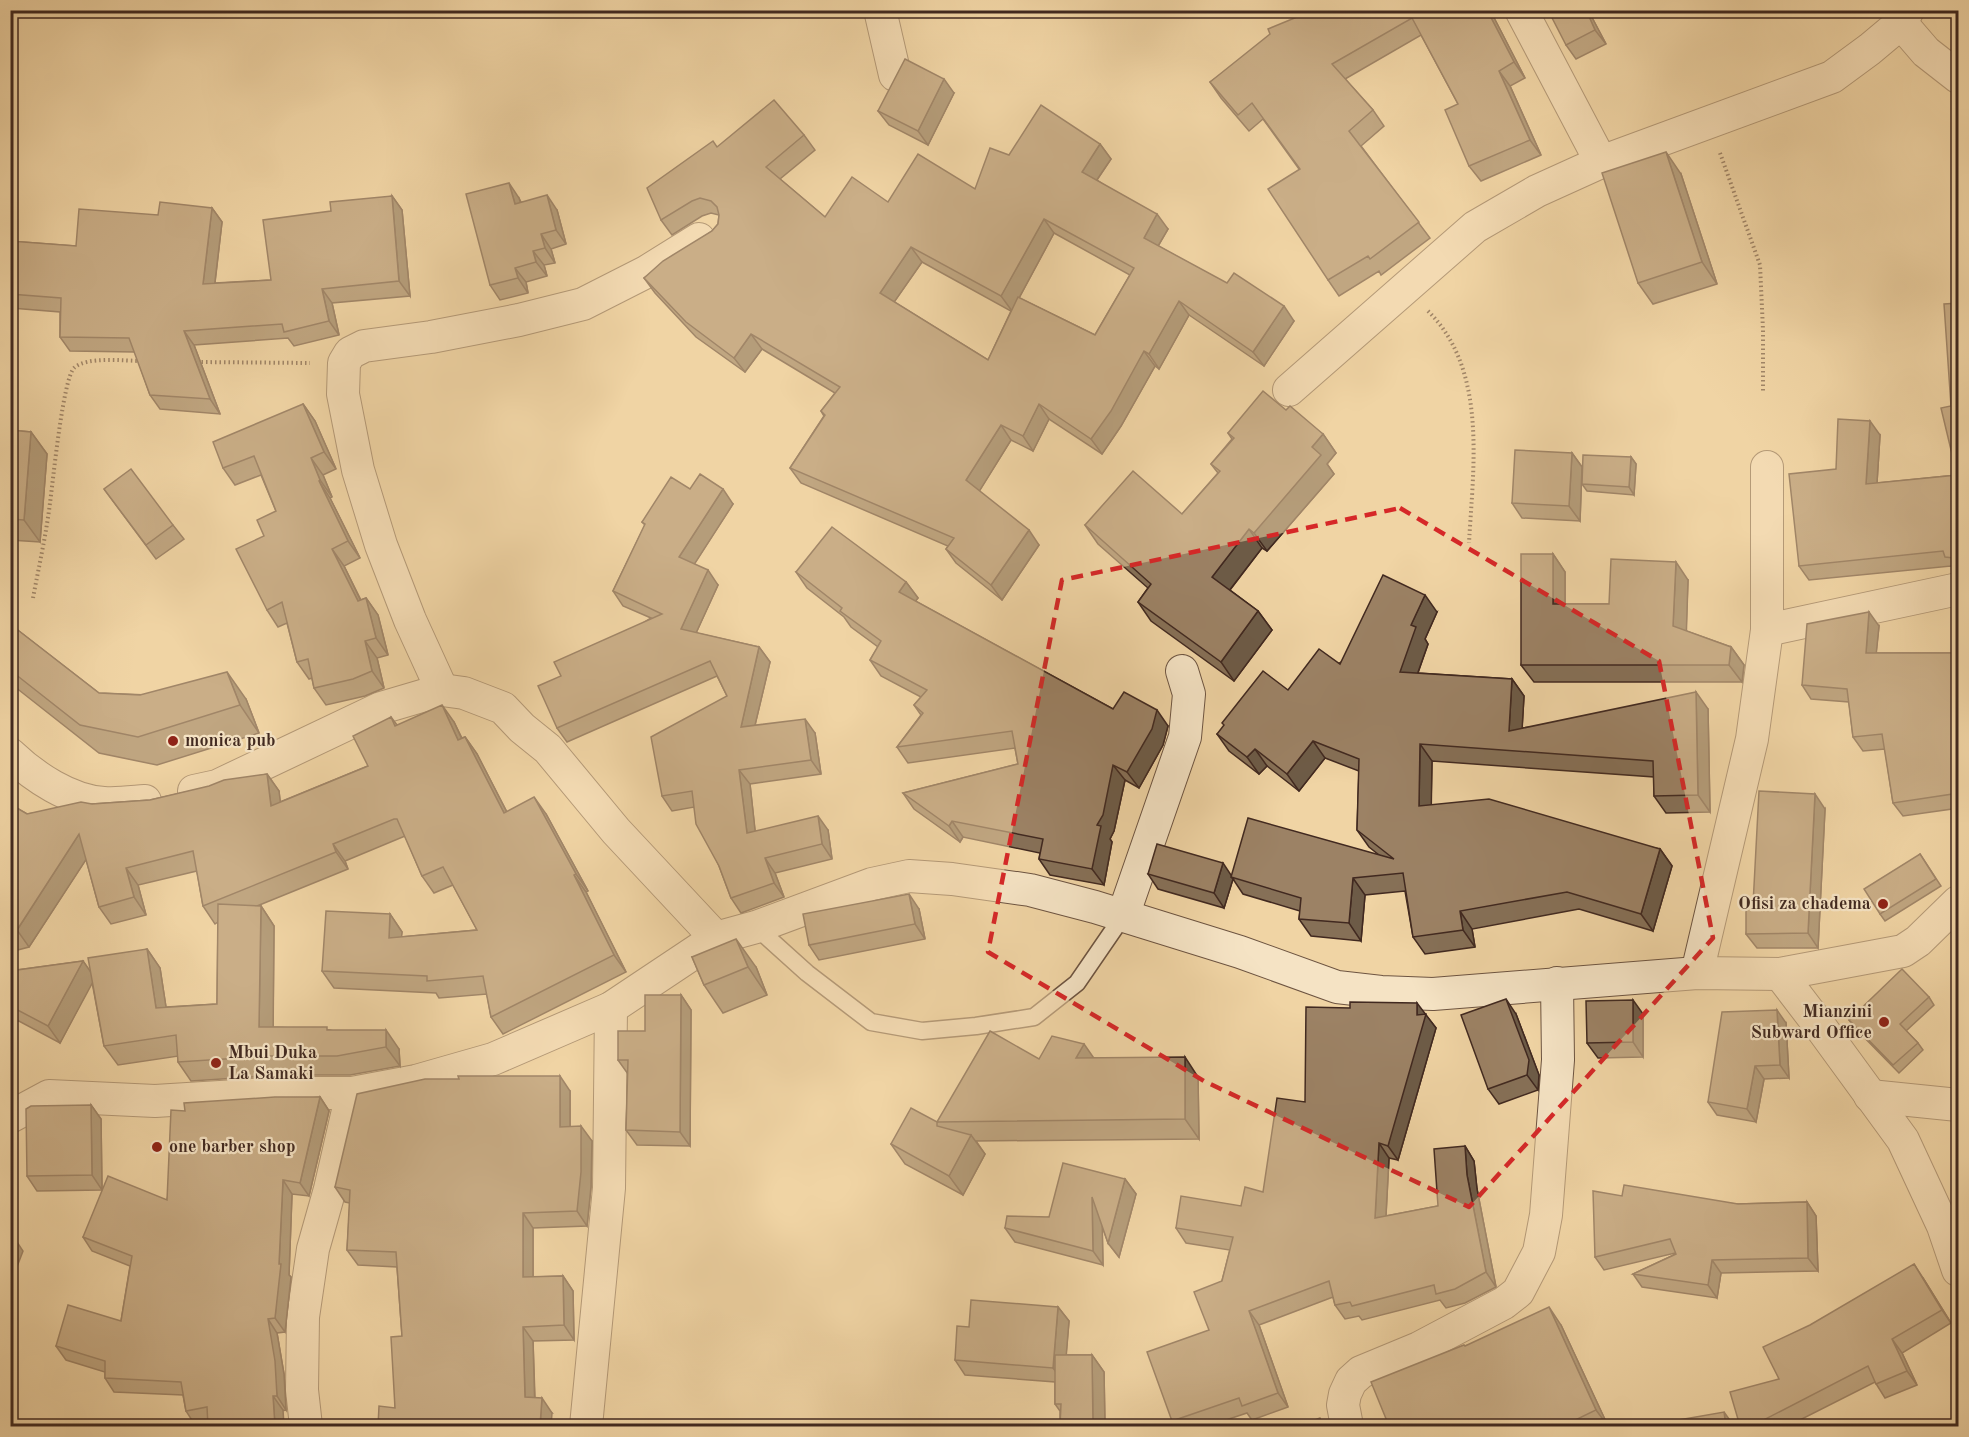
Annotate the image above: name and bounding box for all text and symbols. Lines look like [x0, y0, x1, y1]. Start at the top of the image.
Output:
place label: monica pub [185, 732, 276, 750]
marker: monica pub [166, 734, 180, 748]
place label: Ofisi za chadema [1738, 895, 1871, 913]
marker: Ofisi za chadema [1876, 897, 1890, 911]
place label: Mianzini Subward Office [1751, 1003, 1872, 1042]
marker: Mianzini Subward Office [1877, 1015, 1891, 1029]
place label: Mbui Duka La Samaki [228, 1044, 317, 1083]
marker: Mbui Duka La Samaki [209, 1056, 223, 1070]
place label: one barber shop [169, 1138, 296, 1156]
marker: one barber shop [150, 1140, 164, 1154]

